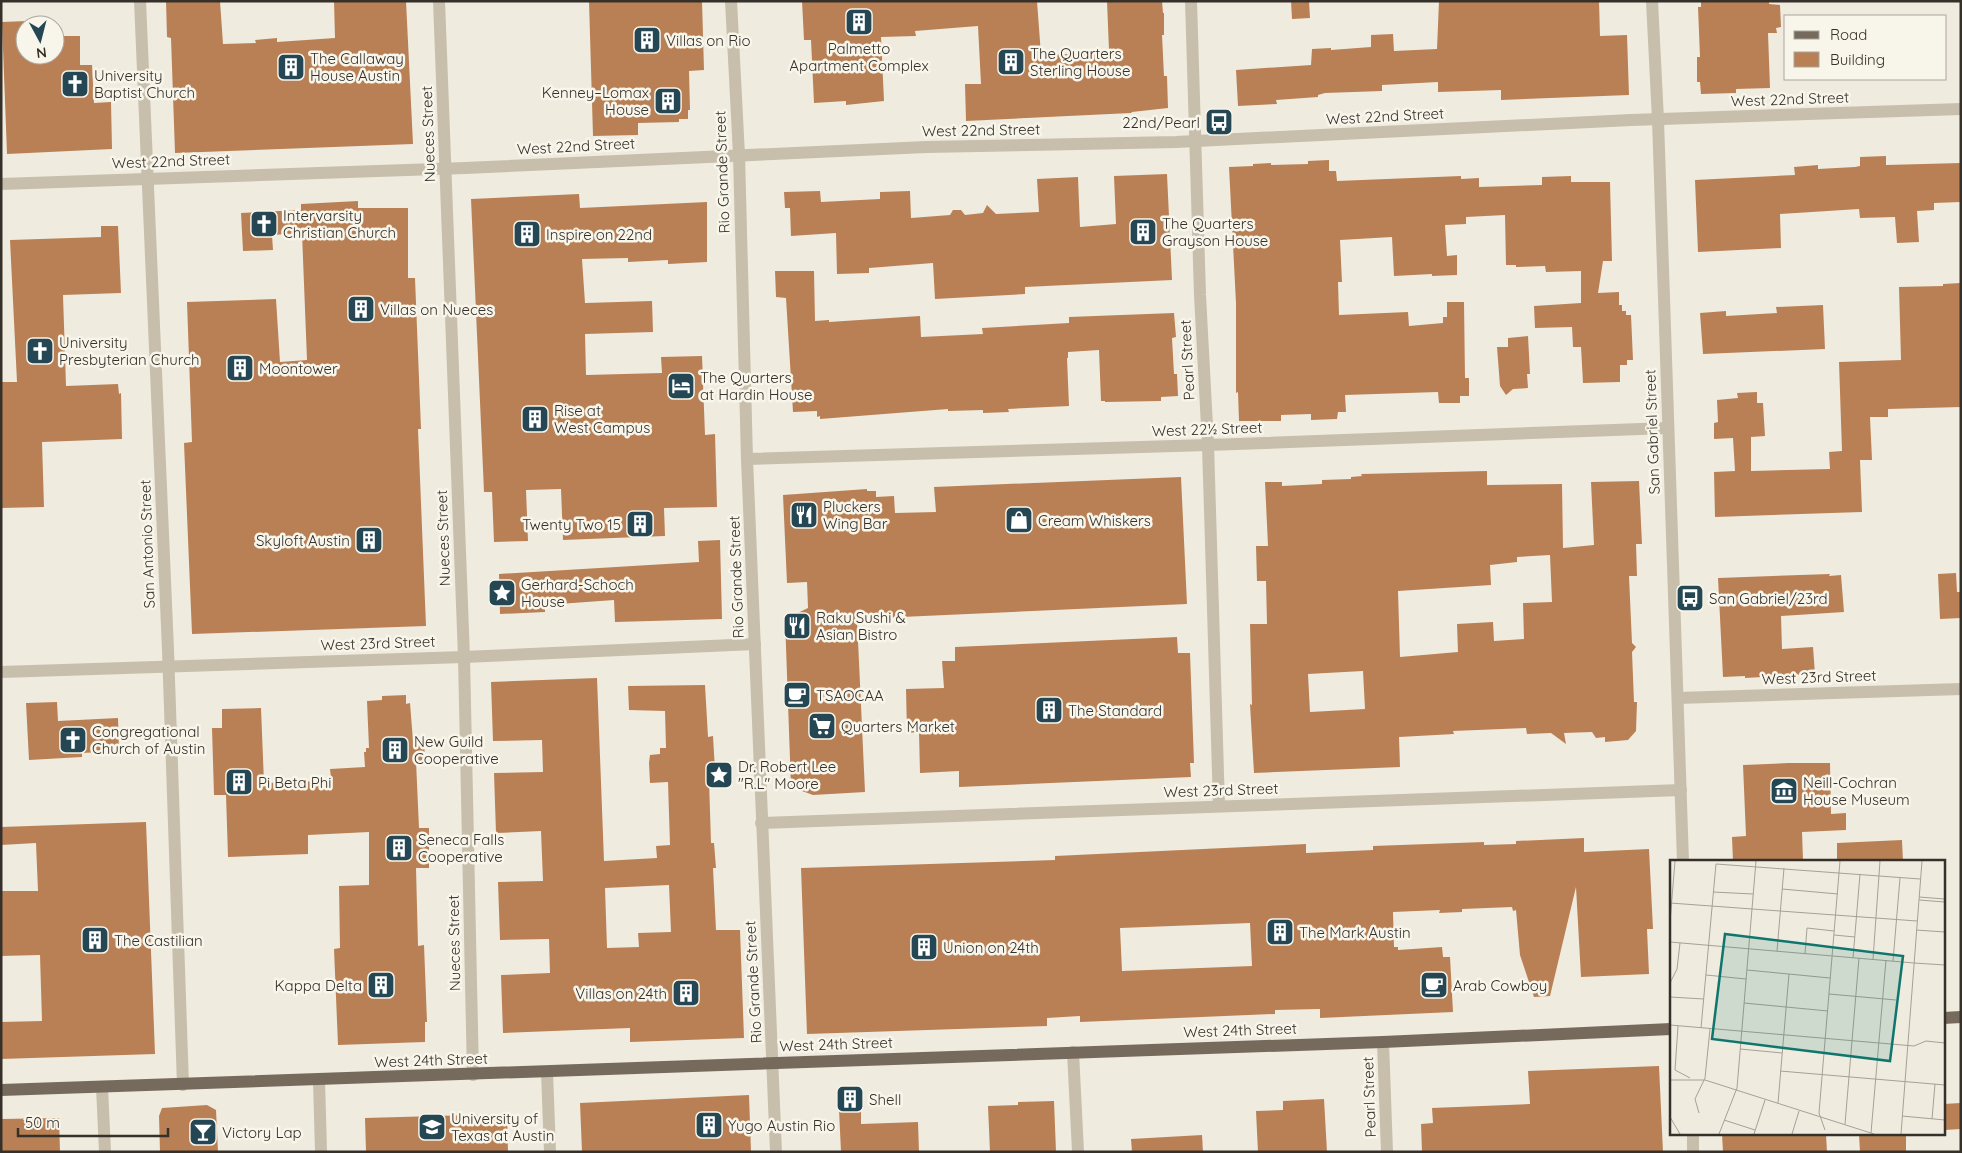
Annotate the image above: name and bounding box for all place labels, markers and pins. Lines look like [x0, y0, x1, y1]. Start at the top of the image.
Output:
building icon: Palmetto Apartment Complex [844, 7, 874, 37]
building icon: Villas on Rio [632, 25, 662, 55]
place label: Villas on Rio [666, 31, 750, 50]
place label: Palmetto Apartment Complex [789, 39, 929, 75]
place label: The Quarters Sterling House [1030, 44, 1130, 80]
building icon: The Quarters Sterling House [996, 47, 1026, 77]
place label: The Callaway House Austin [310, 49, 404, 85]
building icon: The Callaway House Austin [276, 52, 306, 82]
place label: University Baptist Church [94, 66, 195, 102]
church icon: University Baptist Church [60, 69, 90, 99]
place label: Kenney–Lomax House [542, 83, 649, 119]
building icon: Kenney–Lomax House [653, 86, 683, 116]
bus stop icon: 22nd/Pearl [1204, 107, 1234, 137]
place label: 22nd/Pearl [1122, 113, 1200, 132]
place label: Intervarsity Christian Church [283, 206, 396, 242]
church icon: Intervarsity Christian Church [249, 209, 279, 239]
place label: The Quarters Grayson House [1162, 214, 1268, 250]
building icon: The Quarters Grayson House [1128, 217, 1158, 247]
building icon: Inspire on 22nd [512, 219, 542, 249]
place label: Inspire on 22nd [546, 225, 652, 244]
building icon: Villas on Nueces [346, 294, 376, 324]
place label: Villas on Nueces [380, 300, 493, 319]
place label: University Presbyterian Church [59, 333, 199, 369]
church icon: University Presbyterian Church [25, 336, 55, 366]
building icon: Moontower [225, 353, 255, 383]
place label: Moontower [259, 359, 338, 378]
place label: The Quarters at Hardin House [700, 368, 813, 404]
hotel icon: The Quarters at Hardin House [666, 371, 696, 401]
place label: Rise at West Campus [554, 401, 650, 437]
building icon: Rise at West Campus [520, 404, 550, 434]
place label: Pluckers Wing Bar [823, 497, 888, 533]
restaurant icon: Pluckers Wing Bar [789, 500, 819, 530]
shop icon: Cream Whiskers [1004, 505, 1034, 535]
building icon: Twenty Two 15 [625, 509, 655, 539]
place label: Cream Whiskers [1038, 511, 1151, 530]
place label: Twenty Two 15 [522, 515, 621, 534]
building icon: Skyloft Austin [354, 525, 384, 555]
place label: Skyloft Austin [256, 531, 350, 550]
place label: Gerhard-Schoch House [521, 575, 634, 611]
place icon: Gerhard-Schoch House [487, 578, 517, 608]
bus stop icon: San Gabriel/23rd [1675, 583, 1705, 613]
place label: San Gabriel/23rd [1709, 589, 1828, 608]
place label: Raku Sushi & Asian Bistro [816, 608, 906, 644]
restaurant icon: Raku Sushi & Asian Bistro [782, 611, 812, 641]
cafe icon: TSAOCAA [782, 680, 812, 710]
place label: TSAOCAA [816, 686, 884, 705]
building icon: The Standard [1034, 695, 1064, 725]
place label: The Standard [1068, 701, 1162, 720]
supermarket icon: Quarters Market [807, 711, 837, 741]
place label: Quarters Market [841, 717, 955, 736]
place label: Congregational Church of Austin [92, 722, 205, 758]
church icon: Congregational Church of Austin [58, 725, 88, 755]
place label: New Guild Cooperative [414, 732, 499, 768]
building icon: New Guild Cooperative [380, 735, 410, 765]
place label: Dr. Robert Lee "R.L" Moore [738, 757, 836, 793]
place icon: Dr. Robert Lee "R.L" Moore [704, 760, 734, 790]
building icon: Pi Beta Phi [224, 767, 254, 797]
place label: Pi Beta Phi [258, 773, 331, 792]
place label: Neill-Cochran House Museum [1803, 773, 1910, 809]
museum icon: Neill-Cochran House Museum [1769, 776, 1799, 806]
place label: Seneca Falls Cooperative [418, 830, 504, 866]
building icon: Seneca Falls Cooperative [384, 833, 414, 863]
building icon: The Mark Austin [1265, 917, 1295, 947]
place label: The Mark Austin [1299, 923, 1411, 942]
building icon: The Castilian [80, 925, 110, 955]
place label: The Castilian [114, 931, 203, 950]
building icon: Union on 24th [909, 932, 939, 962]
place label: Union on 24th [943, 938, 1039, 957]
building icon: Kappa Delta [366, 970, 396, 1000]
cafe icon: Arab Cowboy [1419, 970, 1449, 1000]
place label: Kappa Delta [274, 976, 362, 995]
place label: Arab Cowboy [1453, 976, 1547, 995]
building icon: Villas on 24th [671, 978, 701, 1008]
place label: Villas on 24th [575, 984, 667, 1003]
building icon: Shell [835, 1084, 865, 1114]
place label: Shell [869, 1090, 901, 1109]
place label: University of Texas at Austin [451, 1109, 554, 1145]
building icon: Yugo Austin Rio [694, 1110, 724, 1140]
school or university icon: University of Texas at Austin [417, 1112, 447, 1142]
place label: Yugo Austin Rio [728, 1116, 835, 1135]
bar icon: Victory Lap [188, 1117, 218, 1147]
place label: Victory Lap [222, 1123, 302, 1142]

